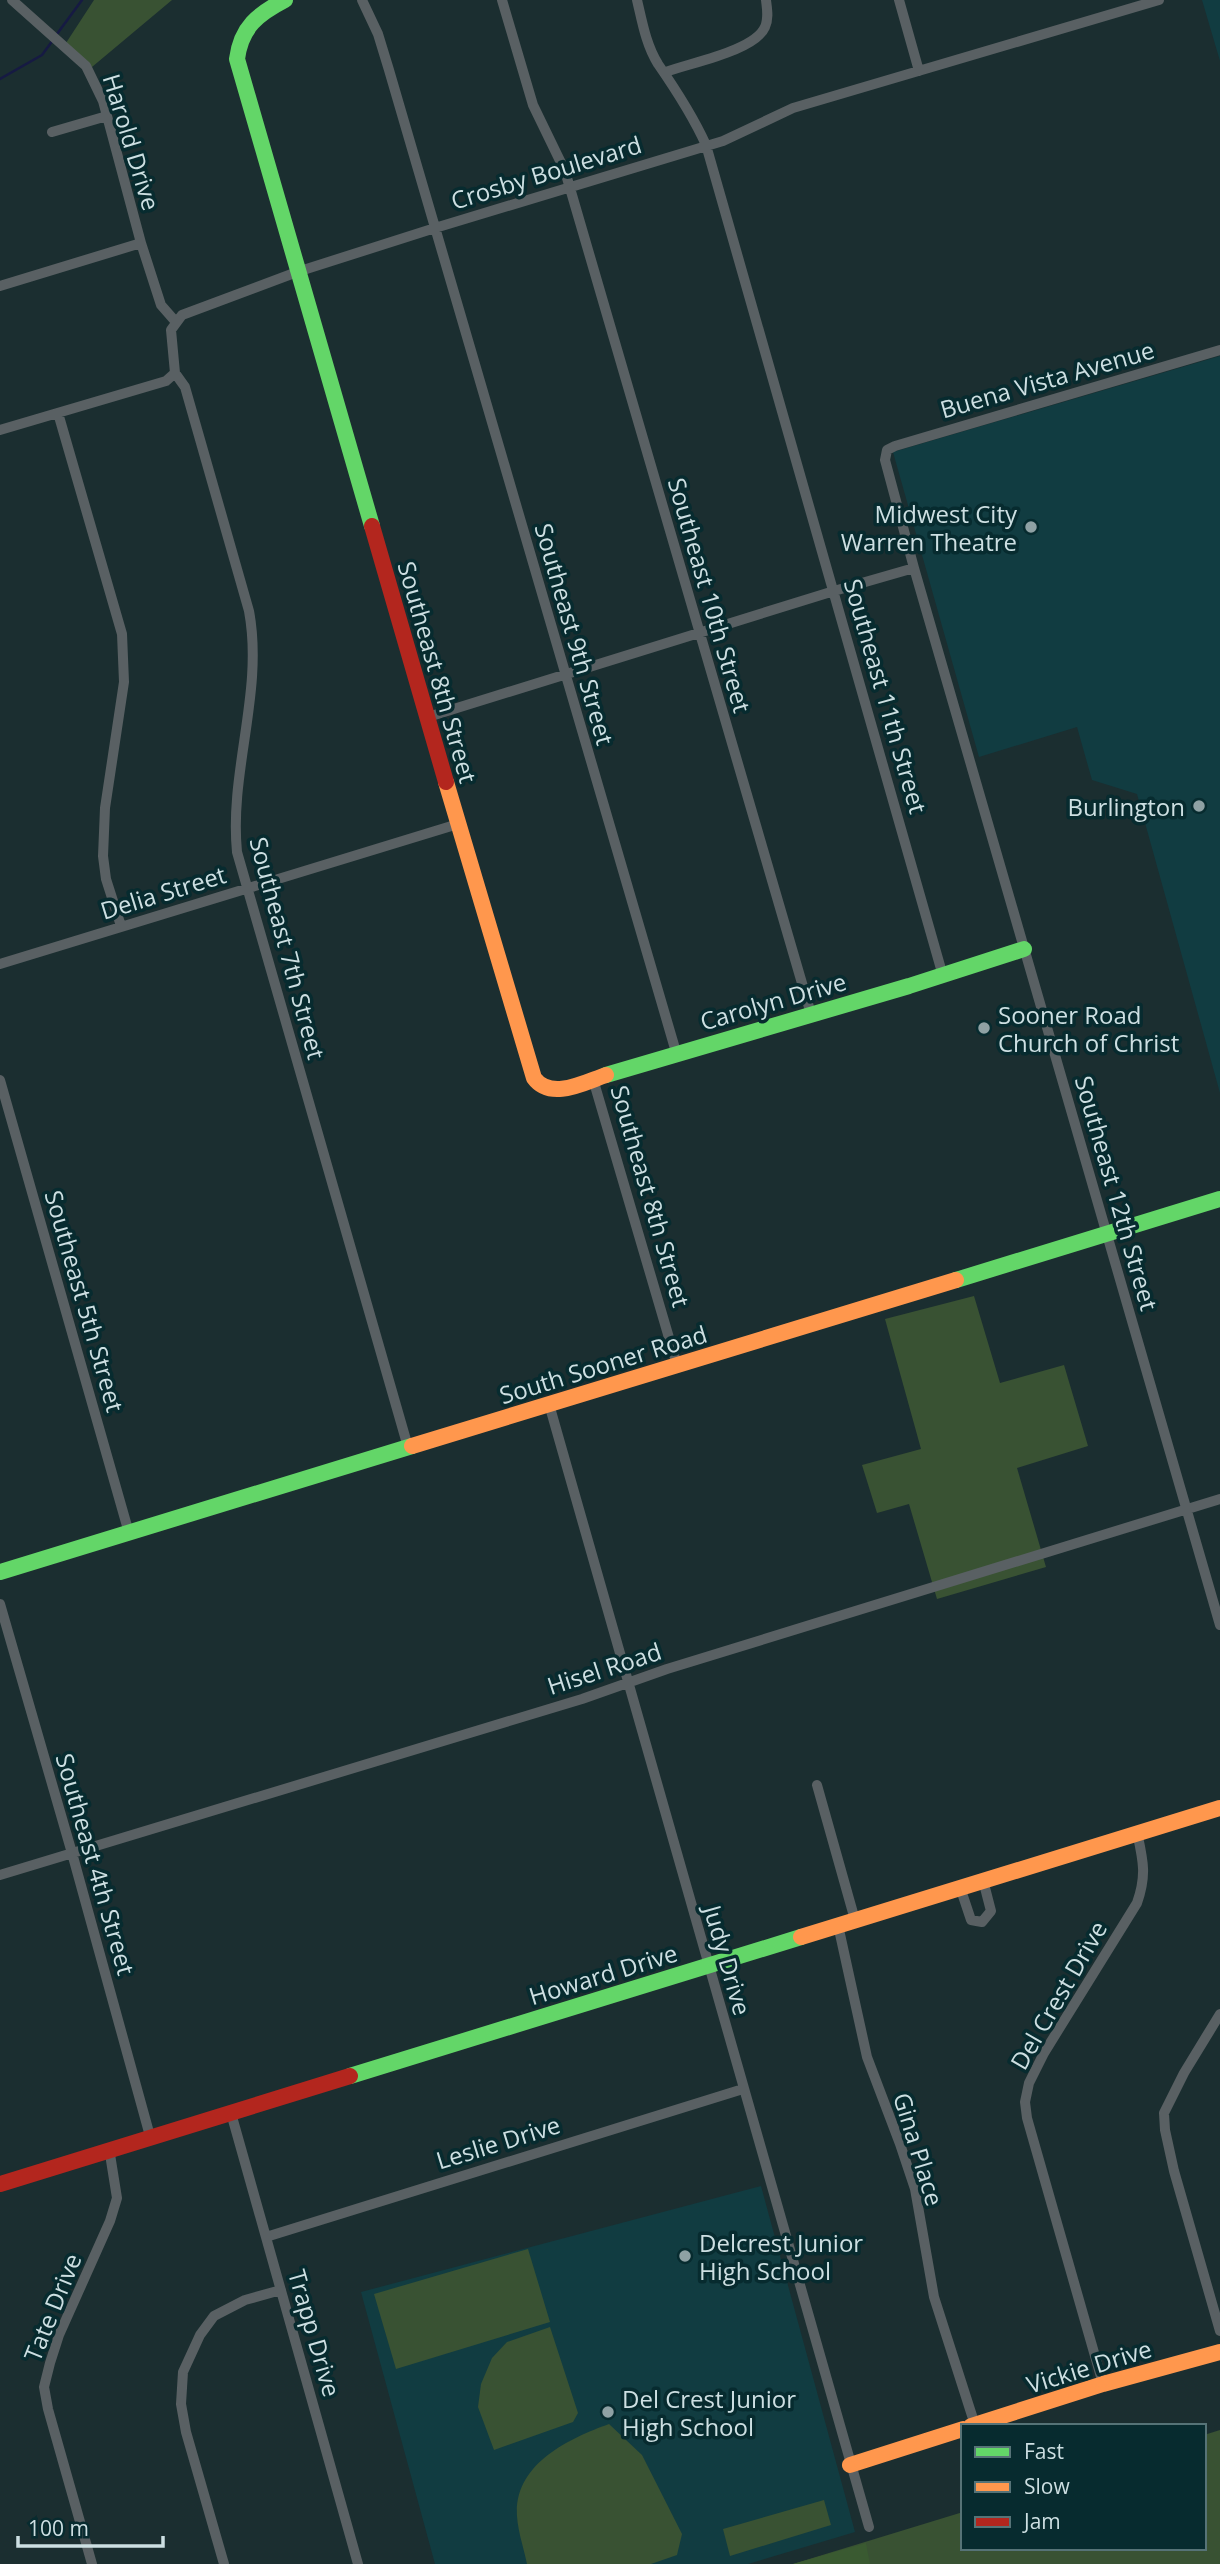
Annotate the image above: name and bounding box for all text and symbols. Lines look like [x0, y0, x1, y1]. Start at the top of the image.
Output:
street label: Harold Drive [96, 70, 168, 214]
street label: Crosby Boulevard [447, 127, 645, 217]
street label: Buena Vista Avenue [936, 333, 1158, 425]
street label: Southeast 10th Street [661, 474, 759, 716]
place label: Midwest City Warren Theatre [841, 497, 1018, 558]
street label: Southeast 9th Street [528, 519, 622, 749]
marker: Midwest City Warren Theatre [1023, 519, 1039, 535]
street label: Southeast 8th Street [391, 557, 485, 787]
street label: Southeast 11th Street [837, 575, 935, 817]
place label: Burlington [1067, 790, 1185, 823]
marker: Burlington [1191, 798, 1207, 814]
street label: Southeast 7th Street [242, 833, 334, 1063]
street label: Delia Street [96, 857, 230, 927]
street label: Carolyn Drive [696, 964, 850, 1038]
place label: Sooner Road Church of Christ [998, 998, 1179, 1059]
marker: Sooner Road Church of Christ [976, 1020, 992, 1036]
street label: Southeast 12th Street [1068, 1072, 1166, 1314]
street label: Southeast 8th Street [604, 1081, 698, 1311]
street label: Southeast 5th Street [38, 1186, 132, 1416]
street label: South Sooner Road [495, 1317, 711, 1411]
street label: Hisel Road [543, 1634, 665, 1702]
street label: Southeast 4th Street [49, 1749, 143, 1979]
street label: Judy Drive [696, 1899, 759, 2019]
street label: Del Crest Drive [1002, 1915, 1114, 2075]
street label: Howard Drive [525, 1936, 681, 2012]
street label: Gina Place [886, 2088, 952, 2210]
street label: Leslie Drive [432, 2108, 564, 2176]
place label: Delcrest Junior High School [699, 2226, 863, 2287]
street label: Tate Drive [15, 2248, 89, 2366]
marker: Delcrest Junior High School [677, 2248, 693, 2264]
street label: Trapp Drive [281, 2266, 349, 2400]
street label: Vickie Drive [1022, 2331, 1156, 2401]
place label: Del Crest Junior High School [622, 2382, 796, 2443]
marker: Del Crest Junior High School [600, 2404, 616, 2420]
legend [961, 2424, 1206, 2550]
text: Fast [1024, 2437, 1064, 2465]
text: Slow [1024, 2472, 1070, 2500]
scale bar [18, 2504, 163, 2548]
text: Jam [1022, 2507, 1061, 2535]
text: 100 m [28, 2514, 89, 2542]

